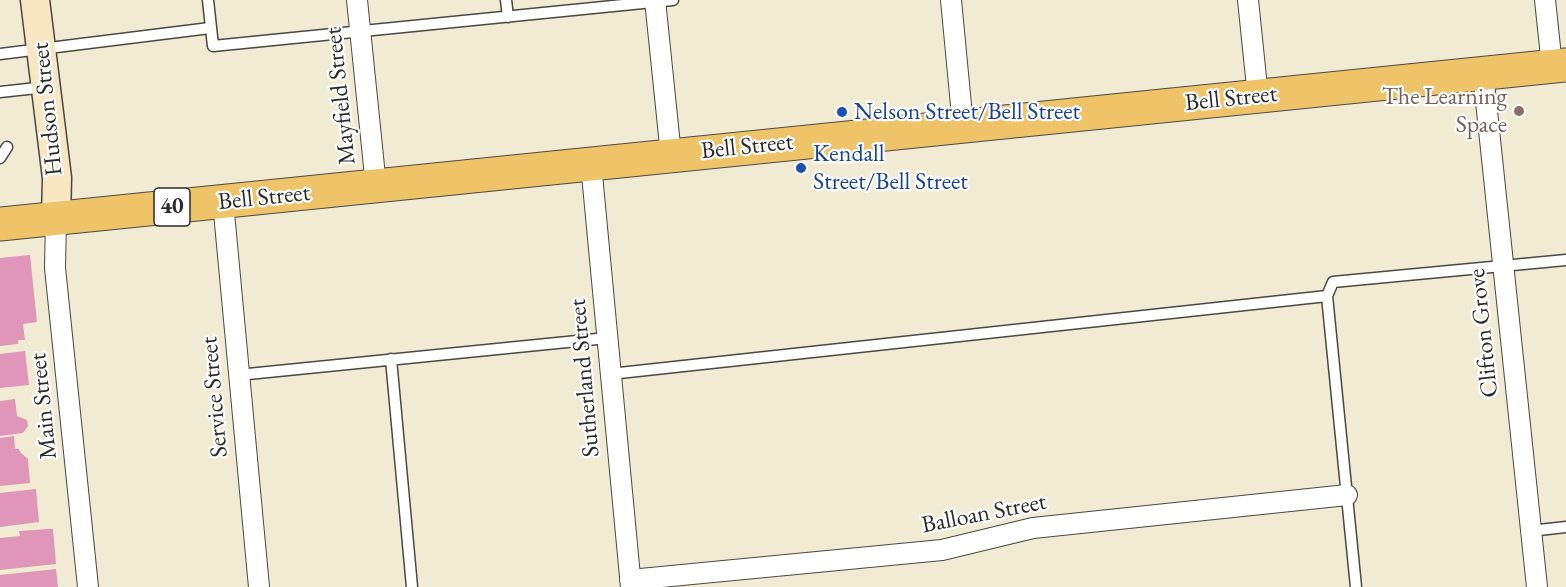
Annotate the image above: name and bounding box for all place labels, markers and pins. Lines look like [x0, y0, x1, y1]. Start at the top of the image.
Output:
place label: The Learning Space [1382, 83, 1507, 139]
place label: Nelson Street/Bell Street [854, 98, 1080, 126]
marker: The Learning Space [1512, 104, 1526, 118]
marker: Nelson Street/Bell Street [835, 105, 849, 119]
place label: Kendall Street/Bell Street [813, 140, 968, 196]
marker: Kendall Street/Bell Street [794, 161, 808, 175]

